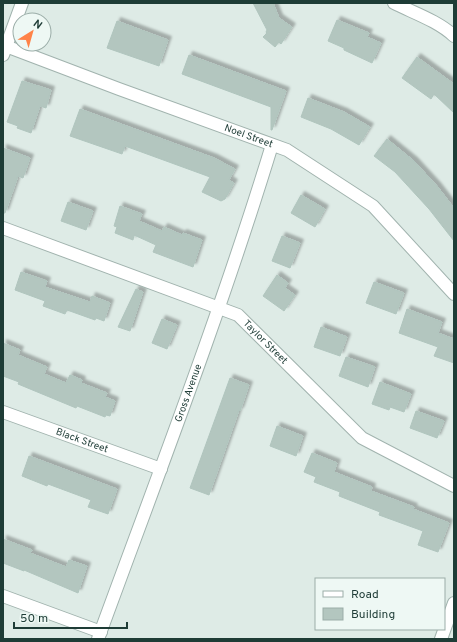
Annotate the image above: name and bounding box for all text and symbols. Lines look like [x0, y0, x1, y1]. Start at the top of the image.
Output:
north arrow [12, 12, 52, 52]
text: N [30, 17, 45, 33]
street label: Noel Street [223, 121, 275, 151]
street label: Taylor Street [240, 317, 290, 367]
street label: Gross Avenue [172, 362, 205, 424]
street label: Black Street [54, 425, 110, 456]
legend [315, 578, 445, 630]
text: Road [351, 587, 379, 603]
scale bar [14, 604, 127, 630]
text: Building [351, 607, 395, 623]
text: 50 m [20, 611, 48, 627]

